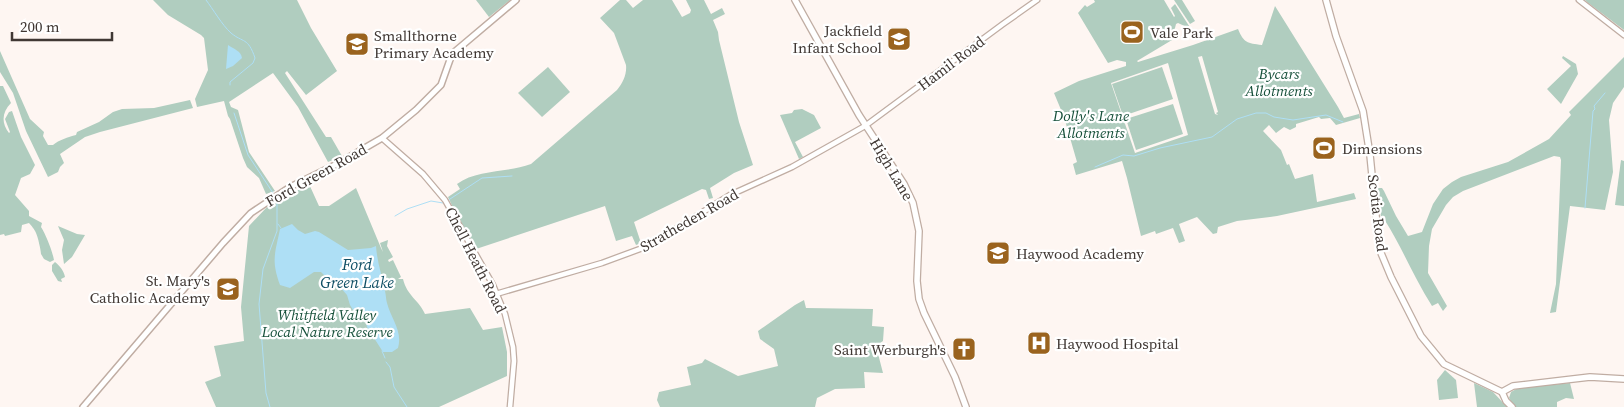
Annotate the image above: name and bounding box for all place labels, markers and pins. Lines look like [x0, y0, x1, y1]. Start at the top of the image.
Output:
sports icon: Vale Park [1119, 19, 1145, 45]
place label: Jackfield Infant School [792, 20, 883, 58]
place label: Vale Park [1150, 22, 1214, 43]
place label: Smallthorne Primary Academy [374, 25, 494, 63]
school or university icon: Jackfield Infant School [886, 26, 912, 52]
school or university icon: Smallthorne Primary Academy [344, 31, 370, 57]
sports icon: Dimensions [1311, 135, 1337, 161]
place label: Dimensions [1342, 138, 1422, 159]
school or university icon: Haywood Academy [985, 240, 1011, 266]
place label: Haywood Academy [1016, 243, 1144, 264]
place label: St. Mary's Catholic Academy [90, 270, 210, 308]
school or university icon: St. Mary's Catholic Academy [215, 276, 241, 302]
hospital icon: Haywood Hospital [1026, 330, 1052, 356]
place label: Haywood Hospital [1056, 333, 1179, 354]
church icon: Saint Werburgh's [951, 336, 977, 362]
place label: Saint Werburgh's [834, 339, 946, 360]

